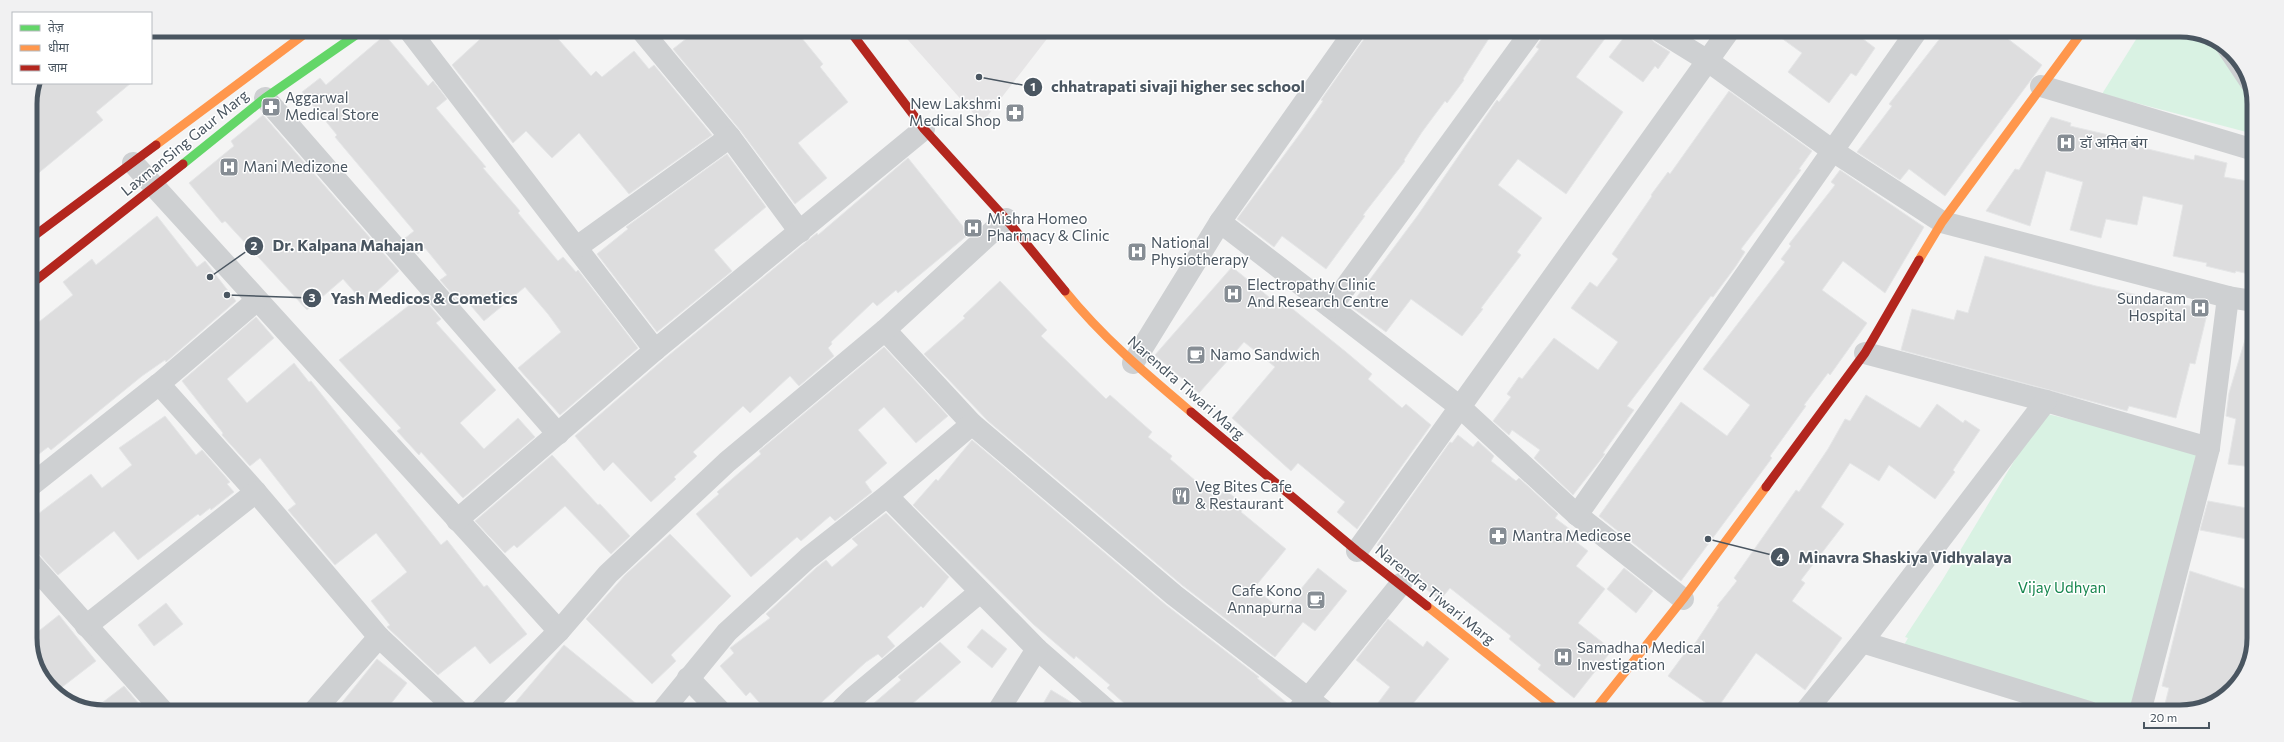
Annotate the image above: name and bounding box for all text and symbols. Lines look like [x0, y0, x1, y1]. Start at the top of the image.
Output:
legend [12, 12, 152, 84]
text: तेज़ [48, 20, 65, 34]
text: धीमा [48, 40, 70, 54]
text: जाम [48, 60, 68, 74]
callout: chhatrapati sivaji higher sec school [1023, 73, 1313, 101]
text: chhatrapati sivaji higher sec school [1051, 76, 1305, 95]
text: 1 [1030, 79, 1036, 93]
street label: LaxmanSing Gaur Marg [117, 85, 252, 199]
place label: Aggarwal Medical Store [285, 88, 379, 123]
place label: New Lakshmi Medical Shop [909, 94, 1001, 129]
pharmacy icon: Aggarwal Medical Store [260, 96, 282, 118]
pharmacy icon: New Lakshmi Medical Shop [1004, 102, 1026, 124]
hospital icon: डॉ अमित बंग [2055, 132, 2077, 154]
place label: डॉ अमित बंग [2079, 133, 2148, 151]
hospital icon: Mani Medizone [218, 156, 240, 178]
place label: Mani Medizone [243, 157, 348, 175]
place label: Mishra Homeo Pharmacy & Clinic [987, 209, 1110, 244]
hospital icon: Mishra Homeo Pharmacy & Clinic [962, 217, 984, 239]
callout: Dr. Kalpana Mahajan [244, 232, 431, 260]
place label: National Physiotherapy [1151, 233, 1249, 268]
text: Dr. Kalpana Mahajan [273, 235, 423, 254]
text: 2 [251, 238, 258, 252]
hospital icon: National Physiotherapy [1126, 241, 1148, 263]
place label: Electropathy Clinic And Research Centre [1247, 275, 1389, 310]
hospital icon: Electropathy Clinic And Research Centre [1222, 283, 1244, 305]
callout: Yash Medicos & Cometics [302, 284, 525, 312]
text: Yash Medicos & Cometics [330, 288, 518, 307]
place label: Sundaram Hospital [2117, 289, 2186, 324]
text: 3 [309, 290, 316, 304]
hospital icon: Sundaram Hospital [2189, 297, 2211, 319]
street label: Narendra Tiwari Marg [1125, 332, 1249, 443]
cafe icon: Namo Sandwich [1185, 344, 1207, 366]
place label: Namo Sandwich [1210, 345, 1320, 363]
place label: Veg Bites Cafe & Restaurant [1195, 477, 1292, 512]
restaurant icon: Veg Bites Cafe & Restaurant [1170, 485, 1192, 507]
pharmacy icon: Mantra Medicose [1487, 525, 1509, 547]
place label: Mantra Medicose [1512, 526, 1631, 544]
street label: Narendra Tiwari Marg [1372, 540, 1499, 648]
callout: Minavra Shaskiya Vidhyalaya [1770, 543, 2019, 571]
text: Minavra Shaskiya Vidhyalaya [1798, 547, 2012, 566]
text: 4 [1776, 550, 1784, 564]
park label: Vijay Udhyan [2018, 578, 2106, 596]
place label: Cafe Kono Annapurna [1227, 581, 1302, 616]
cafe icon: Cafe Kono Annapurna [1305, 589, 1327, 611]
place label: Samadhan Medical Investigation [1577, 638, 1705, 673]
hospital icon: Samadhan Medical Investigation [1552, 646, 1574, 668]
scale bar [2144, 704, 2209, 730]
text: 20 m [2150, 710, 2177, 724]

